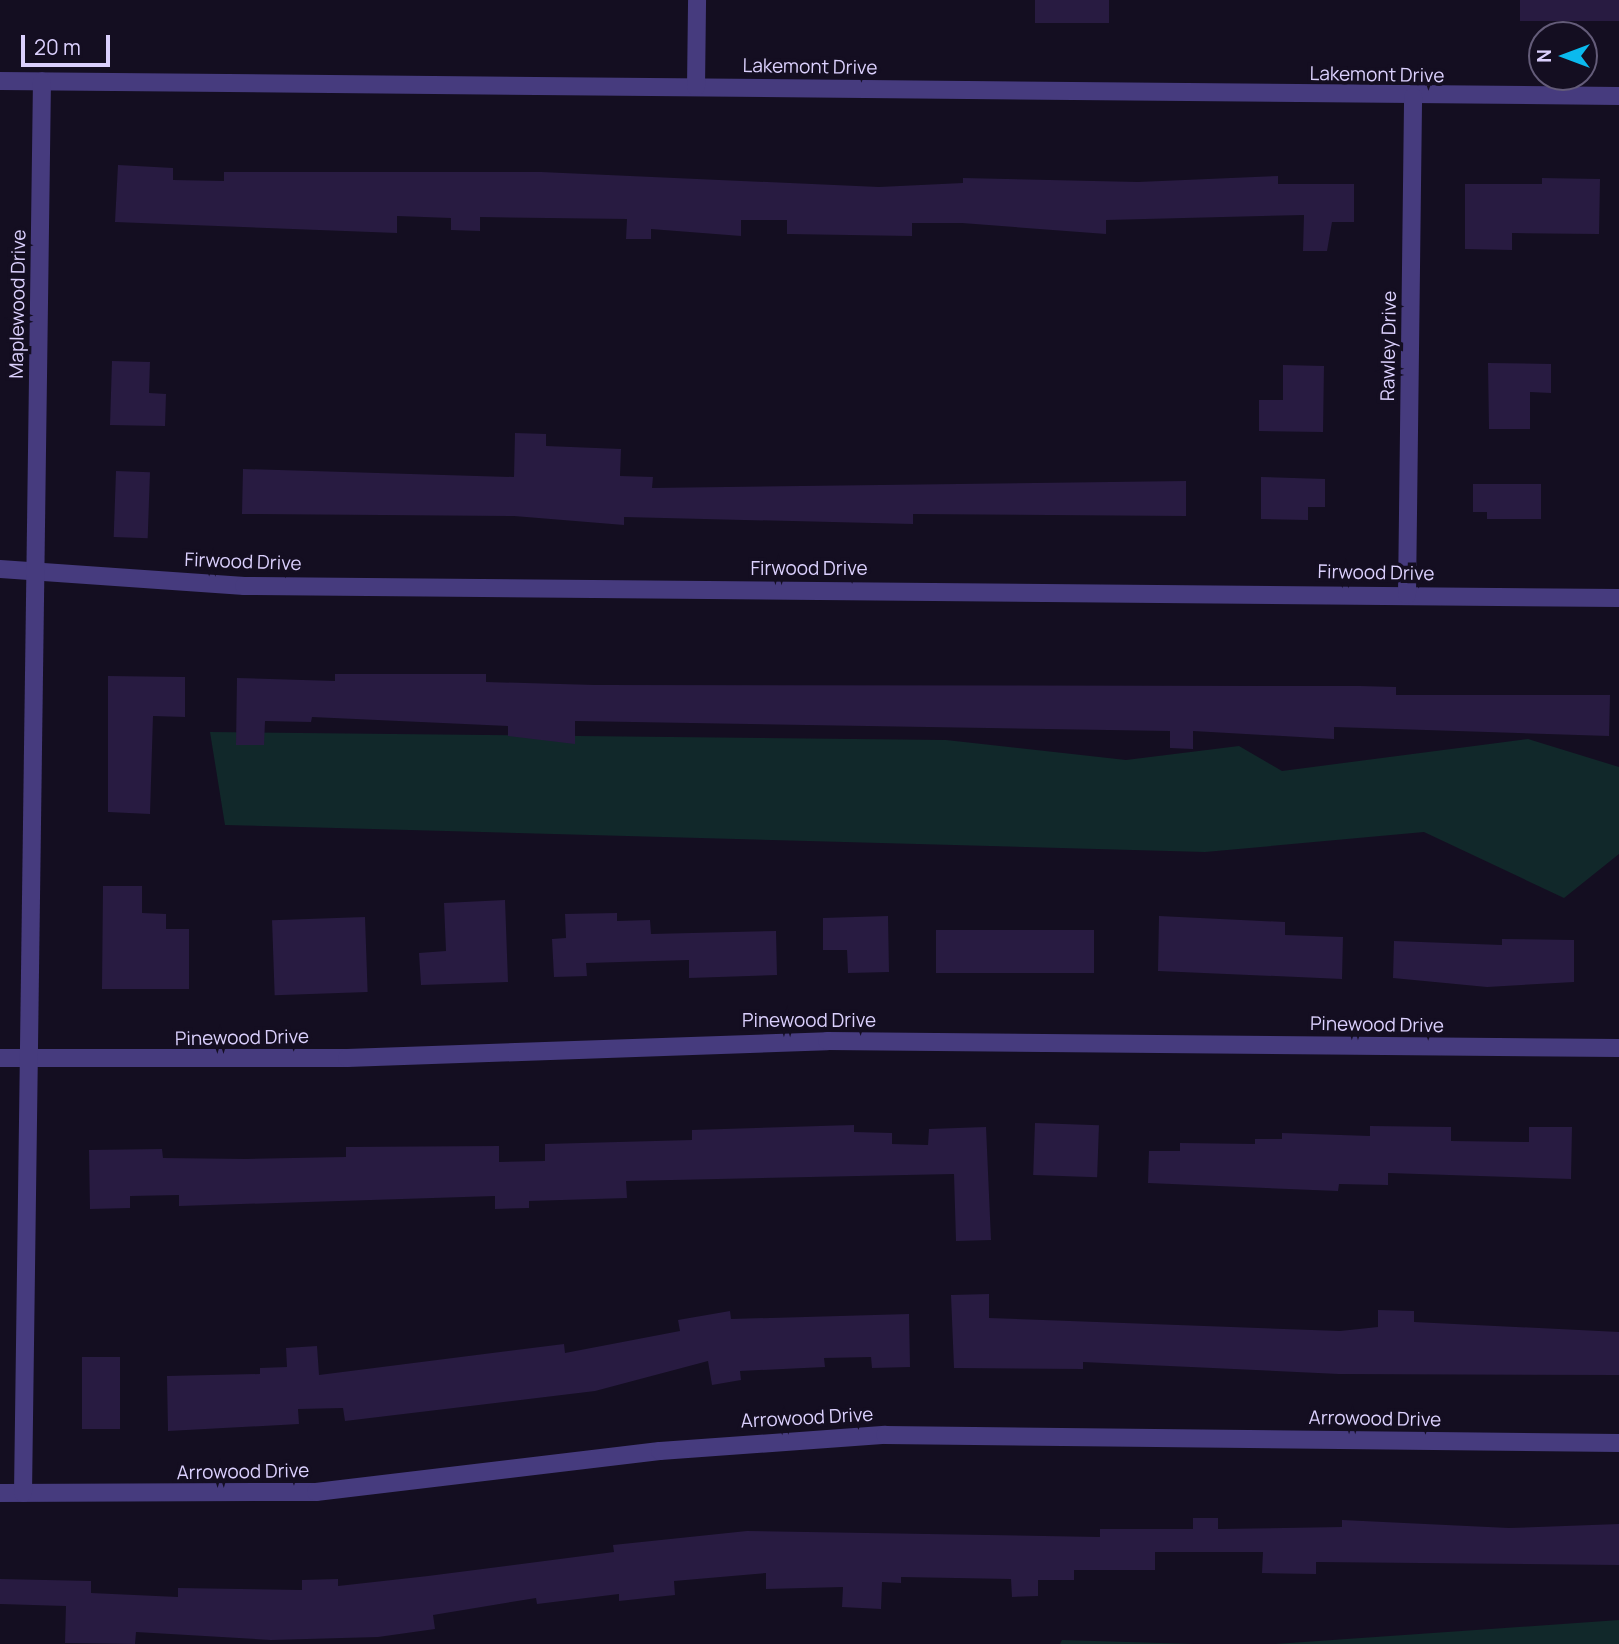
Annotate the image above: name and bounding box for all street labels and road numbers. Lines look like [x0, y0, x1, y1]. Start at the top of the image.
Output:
street label: Lakemont Drive [742, 54, 878, 80]
street label: Lakemont Drive [1309, 62, 1445, 88]
street label: Maplewood Drive [5, 229, 31, 379]
street label: Rawley Drive [1377, 291, 1401, 401]
street label: Firwood Drive [184, 549, 302, 575]
street label: Firwood Drive [750, 558, 868, 580]
street label: Firwood Drive [1317, 561, 1435, 585]
street label: Pinewood Drive [742, 1010, 876, 1032]
street label: Pinewood Drive [1310, 1012, 1444, 1038]
street label: Pinewood Drive [175, 1025, 309, 1051]
street label: Arrowood Drive [740, 1403, 874, 1433]
street label: Arrowood Drive [1309, 1406, 1441, 1432]
street label: Arrowood Drive [177, 1459, 309, 1485]

